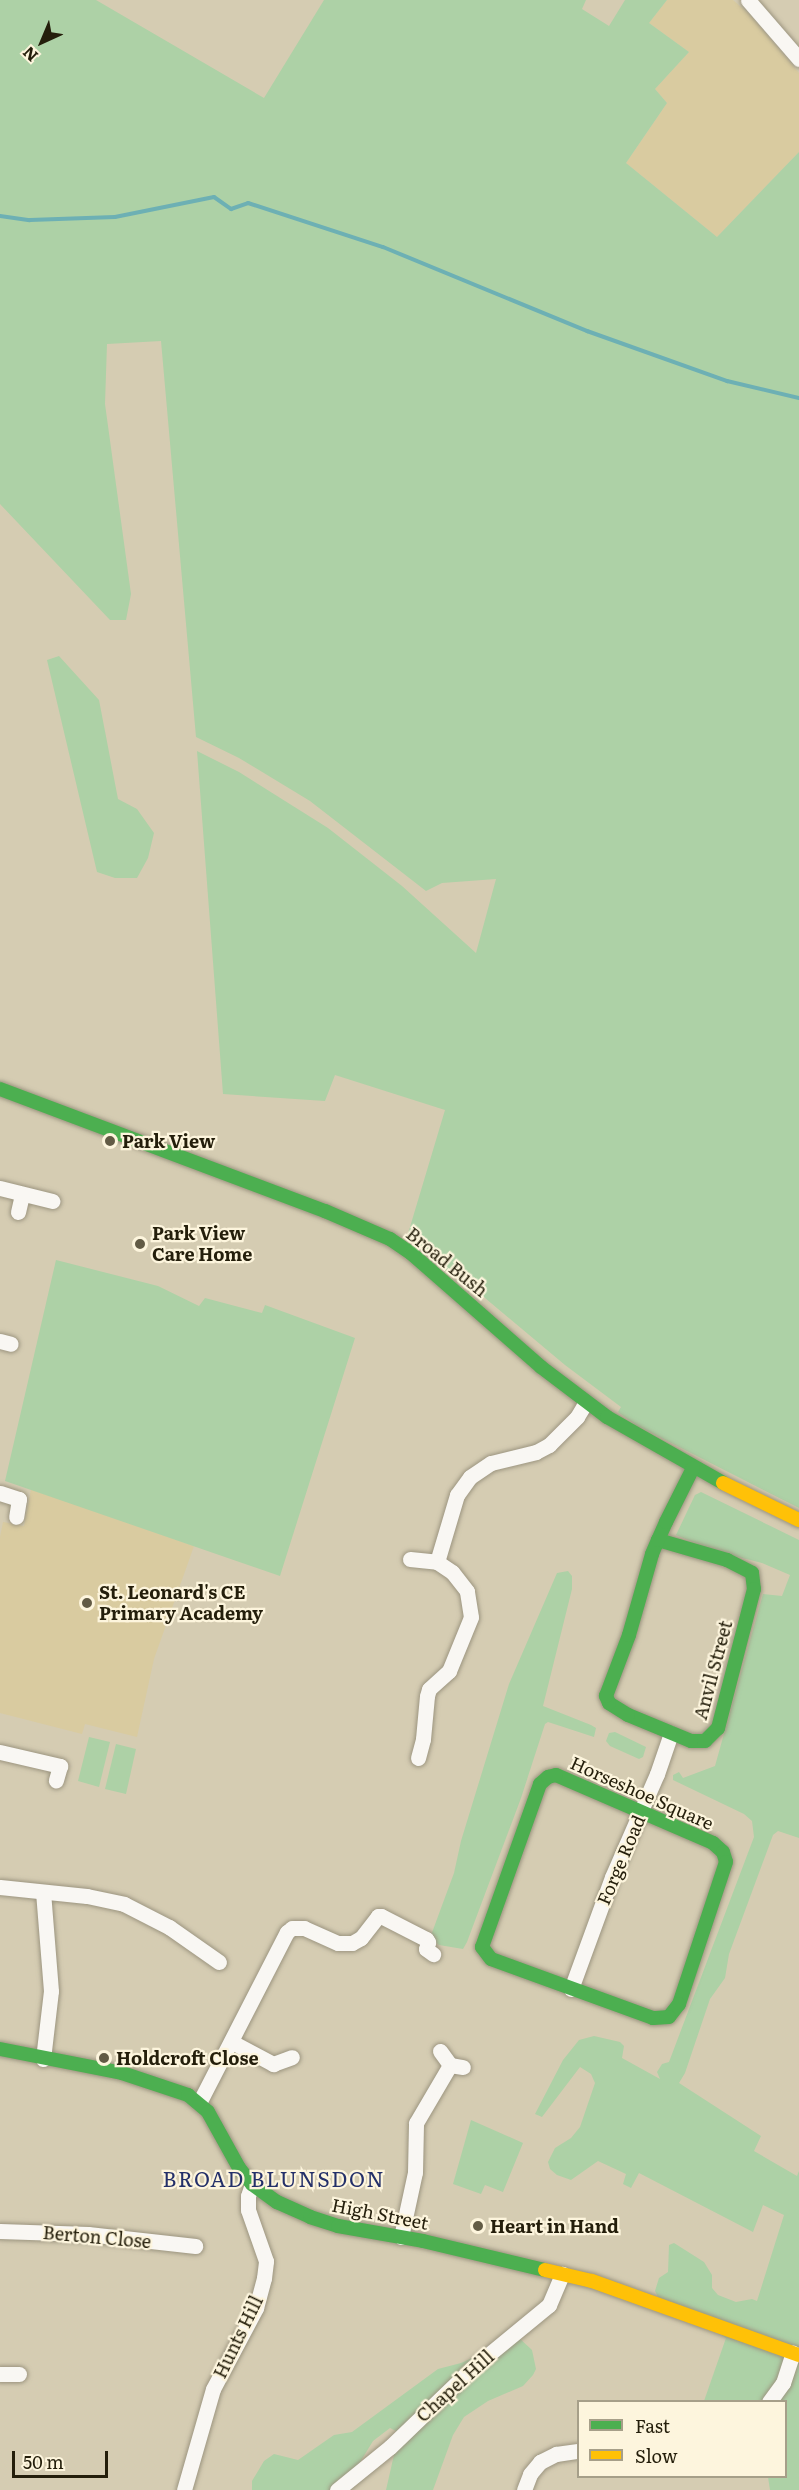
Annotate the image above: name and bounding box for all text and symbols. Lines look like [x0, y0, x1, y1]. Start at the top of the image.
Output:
north arrow [12, 12, 72, 72]
text: N [16, 42, 43, 68]
place label: Park View [122, 1130, 215, 1152]
marker: Park View [103, 1134, 117, 1148]
place label: Park View Care Home [152, 1223, 252, 1266]
street label: Broad Bush [402, 1223, 492, 1301]
marker: Park View Care Home [133, 1237, 147, 1251]
place label: St. Leonard's CE Primary Academy [99, 1582, 263, 1624]
marker: St. Leonard's CE Primary Academy [80, 1596, 94, 1610]
street label: Anvil Street [689, 1618, 737, 1722]
street label: Horseshoe Square [567, 1752, 717, 1834]
street label: Forge Road [592, 1812, 650, 1908]
place label: Holdcroft Close [116, 2047, 259, 2069]
marker: Holdcroft Close [97, 2051, 111, 2065]
district label: BROAD BLUNSDON [163, 2165, 385, 2191]
street label: High Street [330, 2194, 430, 2234]
place label: Heart in Hand [490, 2215, 619, 2237]
marker: Heart in Hand [471, 2219, 485, 2233]
street label: Berton Close [42, 2222, 152, 2252]
street label: Hunts Hill [209, 2292, 267, 2382]
street label: Chapel Hill [412, 2346, 498, 2426]
legend [577, 2400, 787, 2478]
text: Fast [635, 2412, 670, 2439]
scale bar [15, 2439, 111, 2477]
text: Slow [635, 2442, 677, 2469]
text: 50 m [23, 2448, 64, 2475]

